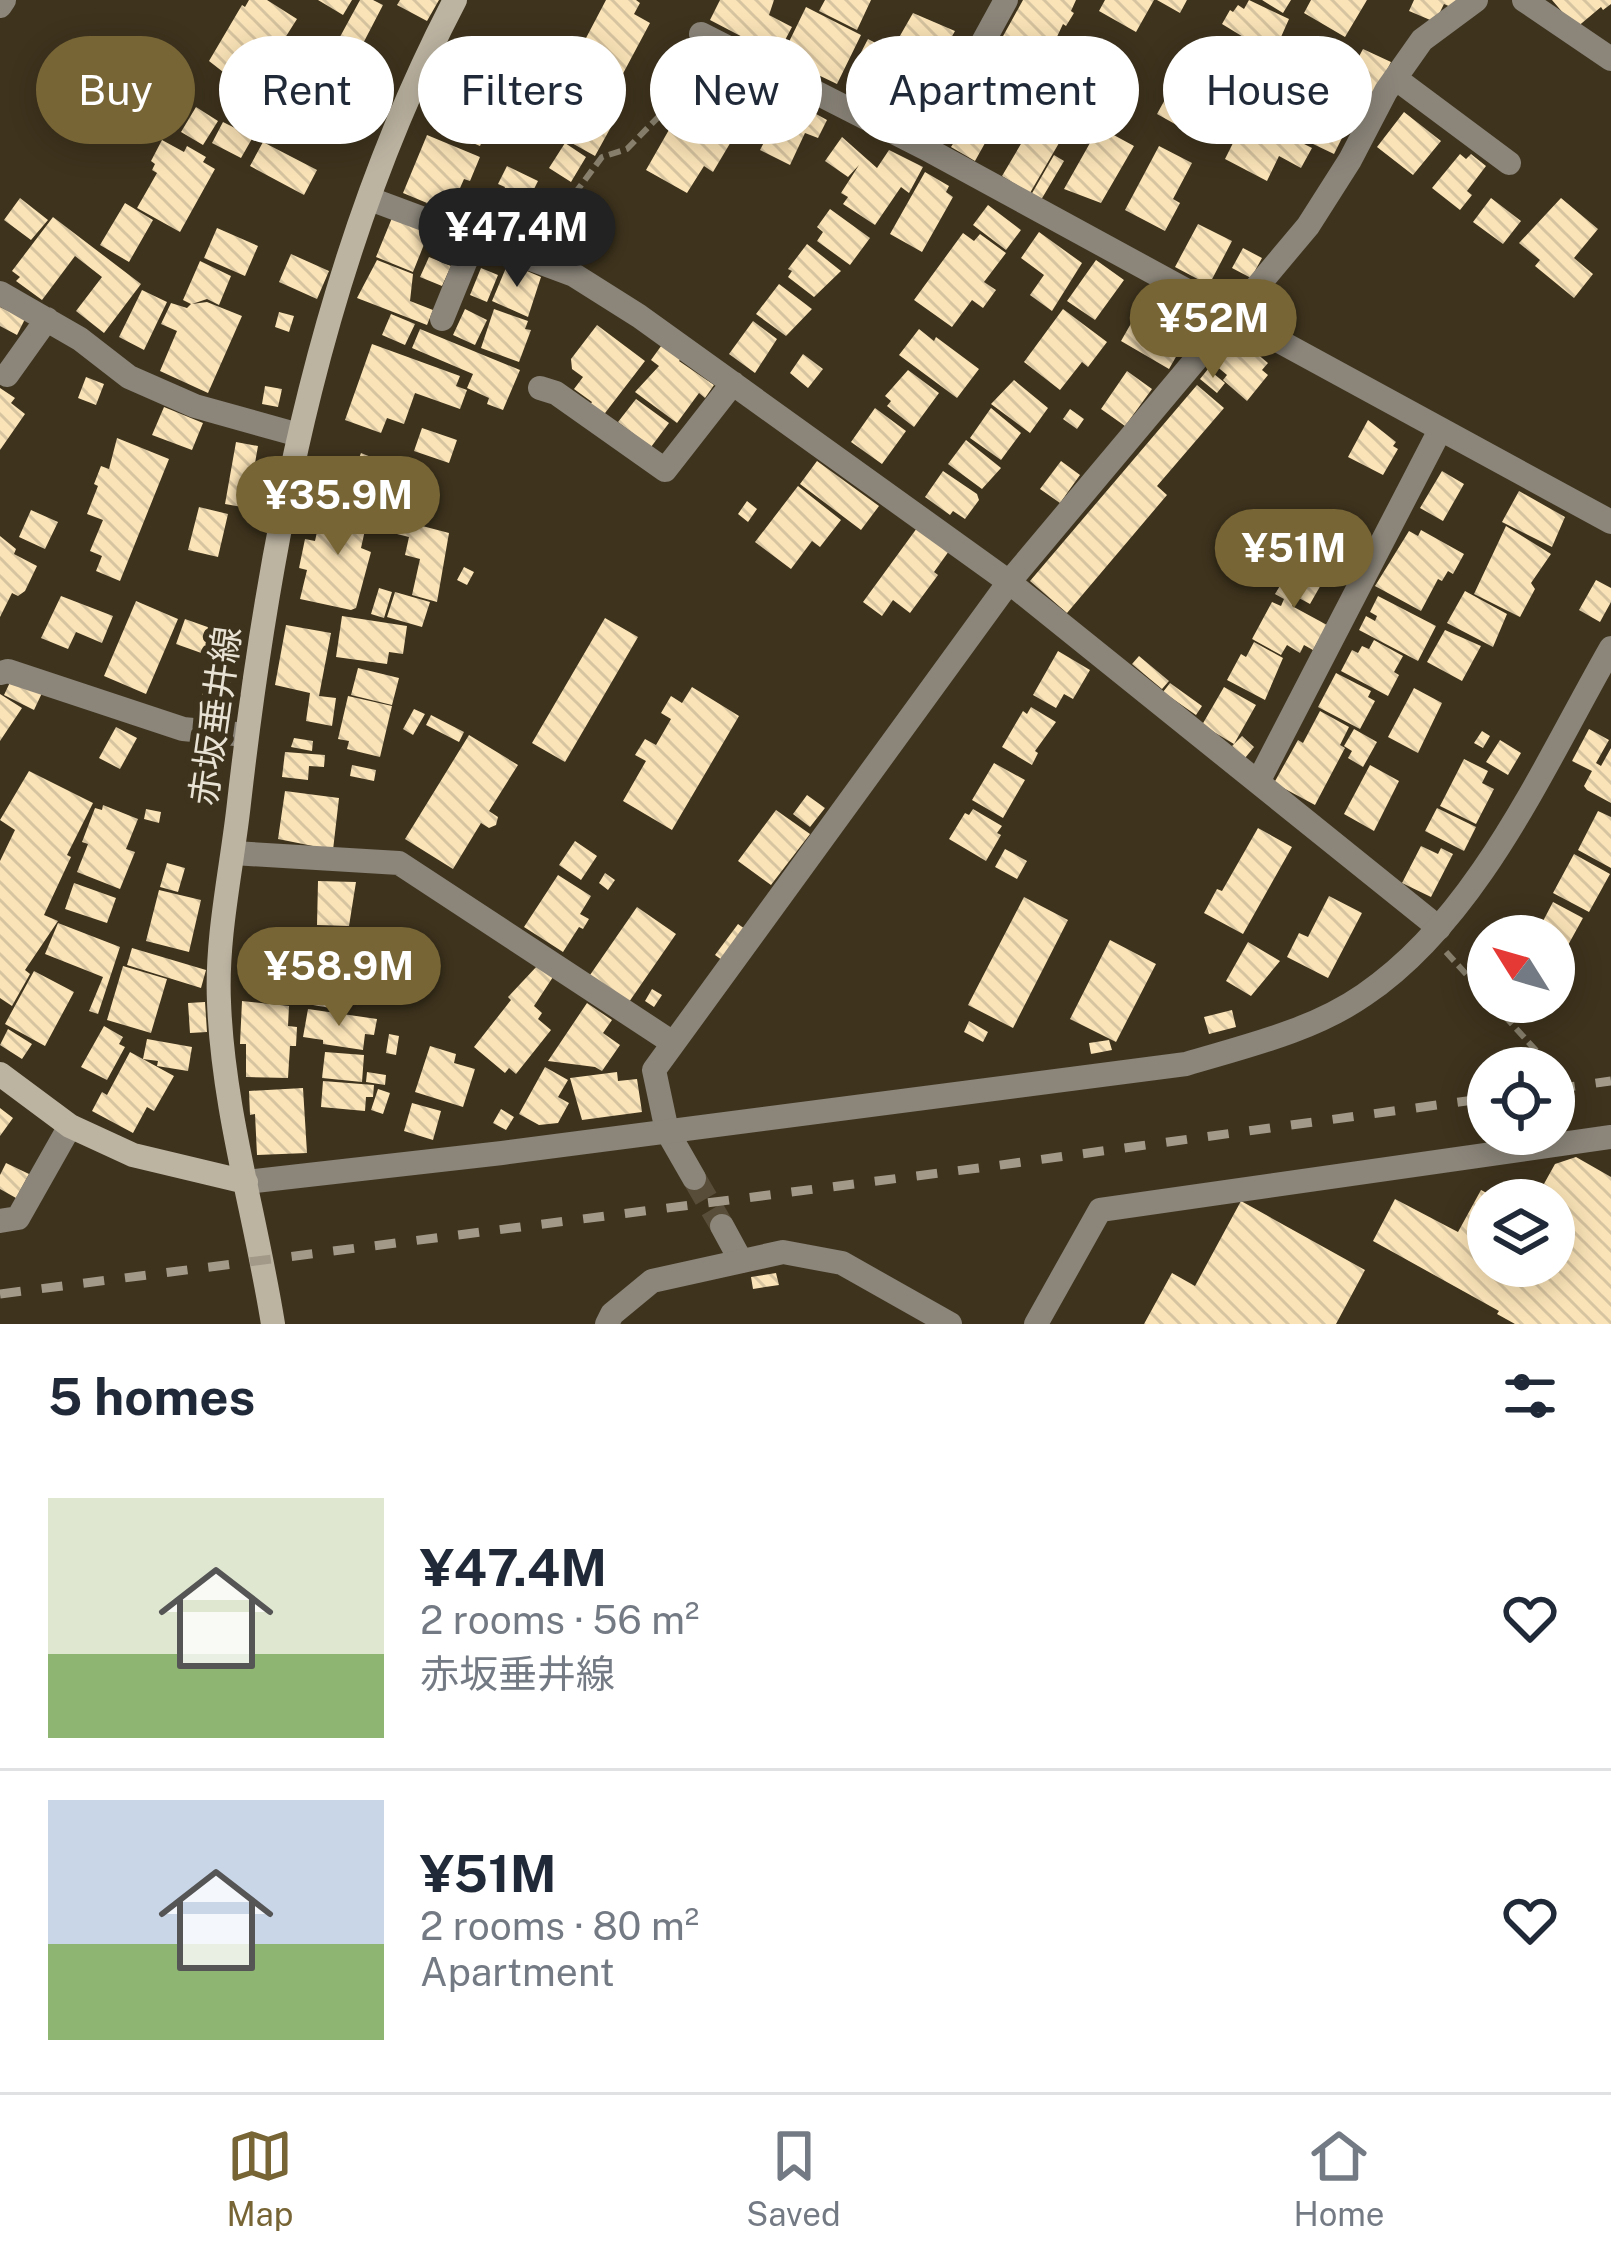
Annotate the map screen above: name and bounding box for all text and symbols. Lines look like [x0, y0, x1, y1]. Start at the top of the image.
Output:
chip: Buy [36, 36, 195, 144]
chip: Rent [219, 36, 394, 144]
chip: Filters [418, 36, 626, 144]
chip: New [650, 36, 822, 144]
chip: Apartment [846, 36, 1139, 144]
chip: House [1163, 36, 1372, 144]
pin: ¥47.4M [419, 188, 615, 290]
text: ¥47.4M [445, 204, 589, 250]
pin: ¥52M [1142, 279, 1284, 381]
text: ¥52M [1157, 295, 1269, 341]
pin: ¥35.9M [240, 456, 436, 558]
text: ¥35.9M [263, 472, 413, 518]
pin: ¥51M [1223, 509, 1365, 611]
text: ¥51M [1242, 525, 1346, 571]
street label: 赤坂垂井線 [182, 624, 248, 808]
north arrow [1467, 915, 1575, 1023]
map controls [1467, 915, 1575, 1287]
pin: ¥58.9M [241, 927, 437, 1029]
text: ¥58.9M [264, 943, 414, 989]
button: locate [1467, 1047, 1575, 1155]
button: layers [1467, 1179, 1575, 1287]
icon: filters [1497, 1363, 1563, 1429]
text: 5 homes [48, 1367, 255, 1426]
text: ¥47.4M [420, 1538, 607, 1597]
icon: home [144, 1546, 288, 1690]
icon: heart [1497, 1585, 1563, 1651]
text: 2 rooms · 56 m² [420, 1597, 699, 1643]
text: 赤坂垂井線 [420, 1651, 615, 1697]
text: ¥51M [420, 1844, 557, 1903]
icon: home [144, 1848, 288, 1992]
icon: heart [1497, 1887, 1563, 1953]
text: 2 rooms · 80 m² [420, 1903, 699, 1949]
text: Apartment [420, 1949, 615, 1995]
tab: Map [226, 2123, 293, 2233]
tab: Saved [746, 2123, 841, 2233]
tab: Home [1294, 2123, 1385, 2233]

